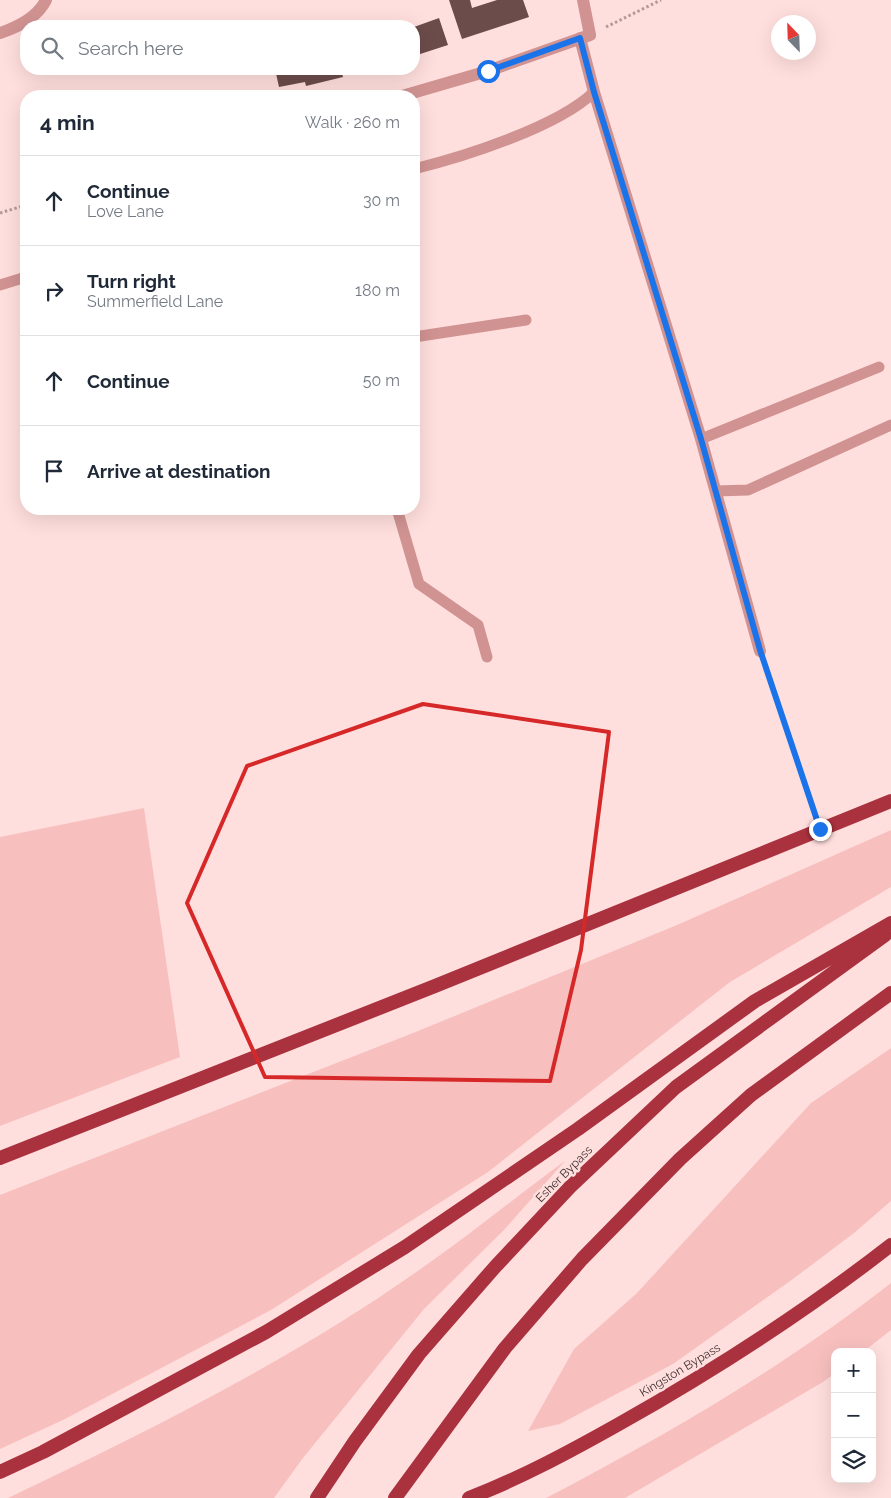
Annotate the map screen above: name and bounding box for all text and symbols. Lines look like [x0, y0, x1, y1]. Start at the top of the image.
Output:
north arrow [771, 15, 816, 60]
search box [20, 20, 420, 75]
icon: search [38, 34, 66, 62]
text: Search here [78, 37, 184, 59]
route start [477, 60, 500, 83]
text: 4 min [40, 110, 95, 135]
text: Walk · 260 m [305, 113, 400, 132]
text: Continue [87, 180, 170, 202]
icon: ahead [40, 187, 68, 215]
text: 30 m [363, 191, 400, 210]
text: Love Lane [87, 202, 164, 221]
text: Turn right [87, 270, 176, 292]
icon: right [40, 277, 68, 305]
text: 180 m [355, 281, 400, 300]
text: Summerfield Lane [87, 292, 223, 311]
icon: ahead [40, 367, 68, 395]
text: Continue [87, 370, 170, 392]
text: 50 m [363, 371, 400, 390]
icon: arrive [40, 457, 68, 485]
text: Arrive at destination [87, 460, 271, 482]
route end [809, 818, 832, 841]
street label: Esher Bypass [533, 1143, 595, 1205]
street label: Kingston Bypass [637, 1340, 723, 1400]
map controls [831, 1348, 876, 1483]
button: + [831, 1348, 876, 1393]
button: − [831, 1393, 876, 1438]
button: layers [831, 1438, 876, 1483]

